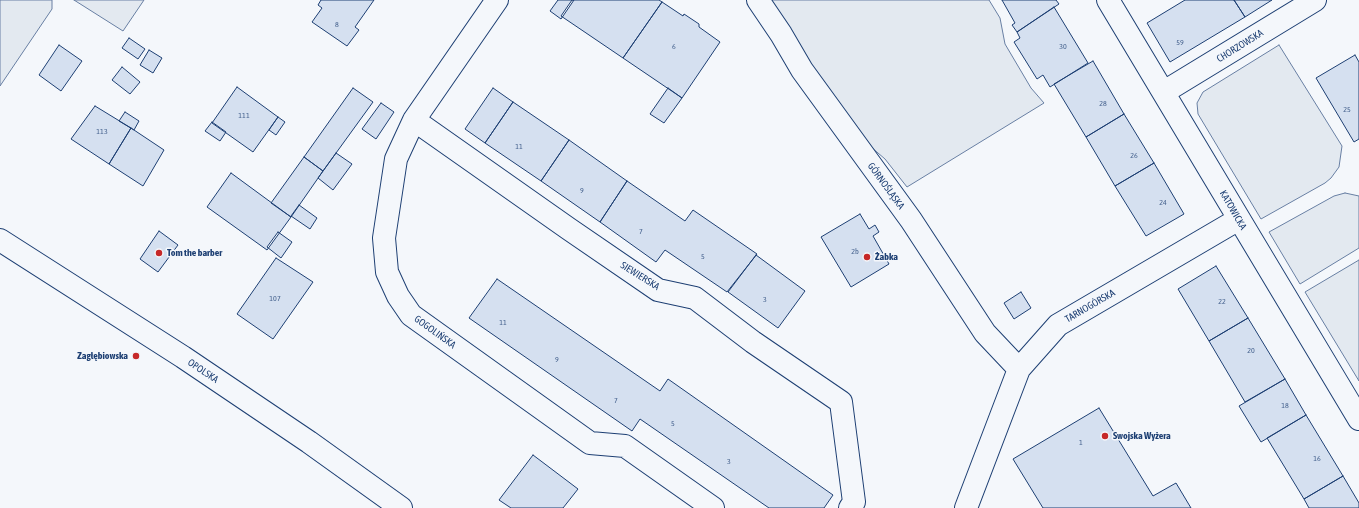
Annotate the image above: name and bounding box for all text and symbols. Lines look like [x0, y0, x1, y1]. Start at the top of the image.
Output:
house number: 8 [335, 19, 339, 29]
street label: CHORZOWSKA [1214, 27, 1266, 65]
house number: 59 [1176, 37, 1184, 47]
house number: 6 [672, 41, 676, 51]
house number: 30 [1059, 41, 1067, 51]
house number: 28 [1099, 98, 1107, 108]
house number: 25 [1343, 104, 1351, 114]
house number: 111 [238, 110, 250, 120]
house number: 113 [96, 126, 108, 136]
house number: 11 [515, 141, 523, 151]
house number: 26 [1130, 150, 1138, 160]
street label: GÓRNOŚLĄSKA [865, 160, 907, 212]
house number: 9 [580, 185, 584, 195]
street label: KATOWICKA [1217, 188, 1249, 232]
house number: 24 [1159, 197, 1167, 207]
house number: 7 [639, 226, 643, 236]
house number: 2b [851, 246, 859, 256]
place label: Tom the barber [167, 247, 222, 259]
marker: Tom the barber [154, 248, 164, 258]
house number: 5 [701, 251, 705, 261]
place label: Żabka [875, 251, 898, 263]
marker: Żabka [862, 252, 872, 262]
street label: SIEWIERSKA [618, 259, 662, 293]
street label: TARNOGÓRSKA [1063, 287, 1117, 325]
house number: 107 [269, 293, 281, 303]
house number: 3 [763, 294, 767, 304]
house number: 22 [1218, 296, 1226, 306]
street label: GOGOLIŃSKA [412, 313, 458, 351]
house number: 11 [499, 317, 507, 327]
house number: 20 [1247, 345, 1255, 355]
place label: Zagłębiowska [77, 350, 128, 362]
marker: Zagłębiowska [131, 351, 141, 361]
house number: 9 [555, 354, 559, 364]
street label: OPOLSKA [185, 356, 221, 386]
house number: 7 [614, 395, 618, 405]
house number: 18 [1281, 400, 1289, 410]
house number: 5 [671, 418, 675, 428]
place label: Swojska Wyżera [1113, 430, 1171, 442]
marker: Swojska Wyżera [1100, 431, 1110, 441]
house number: 1 [1079, 437, 1083, 447]
house number: 16 [1313, 453, 1321, 463]
house number: 3 [727, 456, 731, 466]

